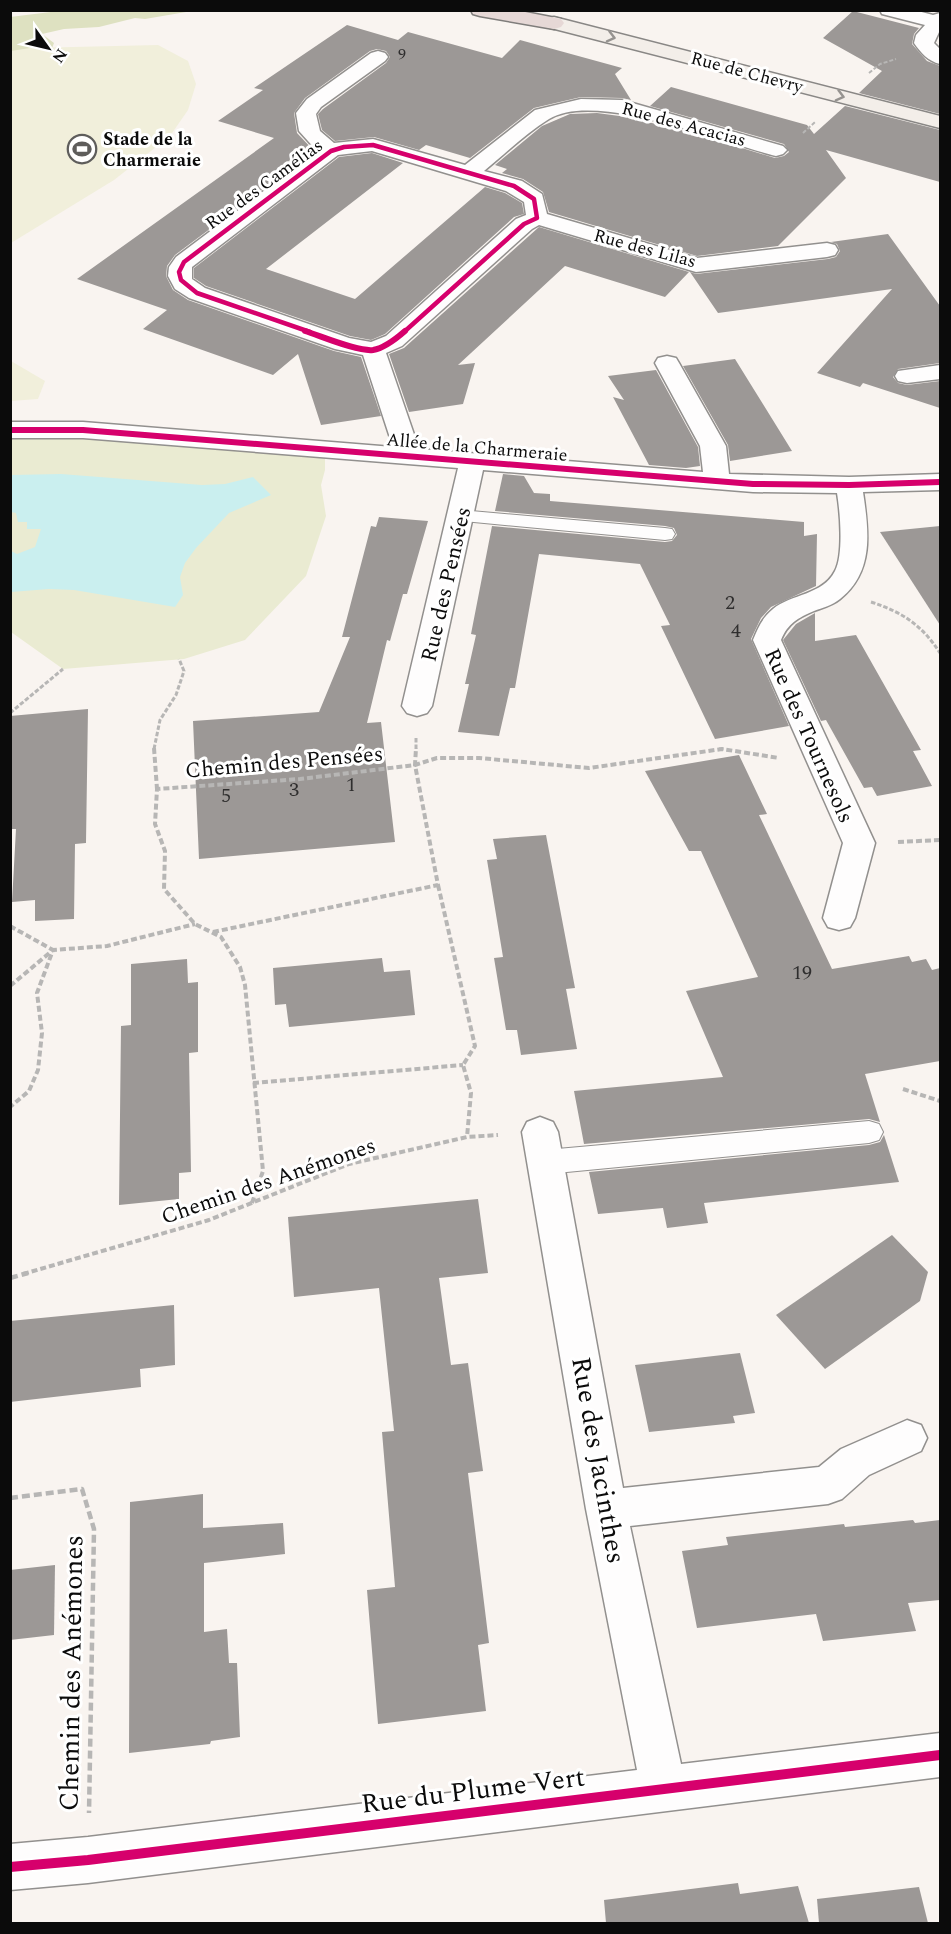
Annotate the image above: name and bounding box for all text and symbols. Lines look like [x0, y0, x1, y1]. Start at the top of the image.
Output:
north arrow [18, 18, 78, 78]
one-way arrow [605, 29, 615, 42]
house number: 9 [398, 42, 406, 66]
text: N [46, 44, 73, 68]
street label: Rue de Chevry [688, 45, 807, 101]
one-way arrow [834, 89, 845, 101]
street label: Rue des Acacias [619, 95, 749, 154]
place label: Stade de la Charmeraie [103, 126, 201, 174]
street label: Rue des Camélias [200, 132, 329, 236]
sports icon: Stade de la Charmeraie [66, 133, 98, 165]
street label: Rue des Lilas [591, 222, 699, 275]
street label: Allée de la Charmeraie [385, 426, 569, 469]
street label: Rue des Pensées [413, 503, 480, 665]
house number: 2 [725, 588, 735, 618]
house number: 4 [731, 616, 741, 646]
street label: Rue des Tournesols [755, 643, 862, 828]
street label: Chemin des Pensées [184, 737, 385, 788]
house number: 1 [346, 770, 356, 800]
house number: 3 [289, 775, 299, 805]
house number: 5 [221, 781, 231, 811]
house number: 19 [792, 958, 812, 988]
street label: Chemin des Anémones [157, 1129, 380, 1234]
street label: Rue des Jacinthes [559, 1353, 637, 1567]
street label: Chemin des Anémones [49, 1535, 95, 1811]
street label: Rue du Plume Vert [359, 1756, 587, 1826]

